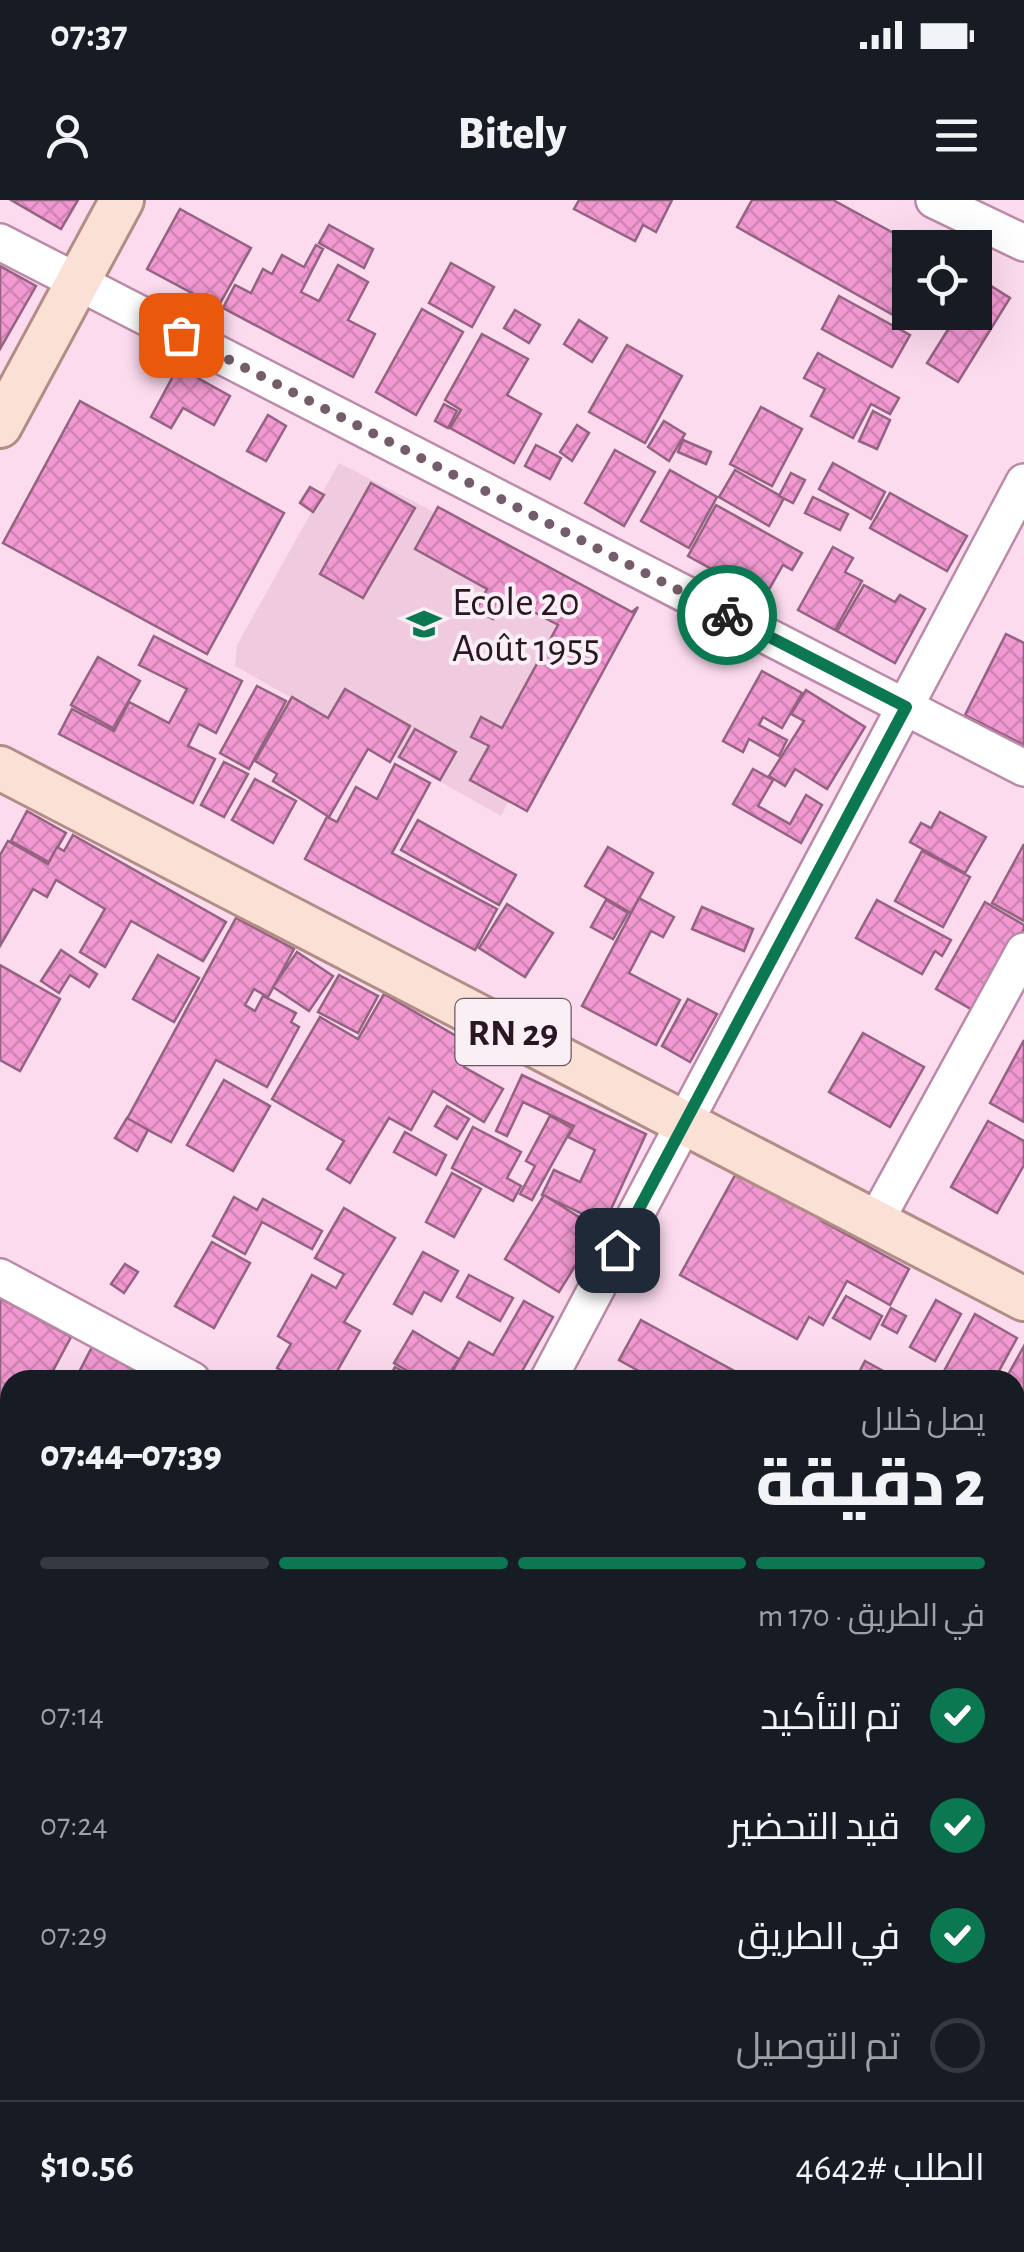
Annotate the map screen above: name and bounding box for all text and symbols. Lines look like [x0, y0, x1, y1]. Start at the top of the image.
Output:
text: 07:37 [50, 16, 128, 54]
icon: person [40, 108, 95, 163]
icon: menu [929, 108, 984, 163]
text: Bitely [458, 112, 566, 157]
map controls [892, 230, 992, 330]
button: locate [892, 230, 992, 330]
pin [139, 293, 224, 378]
icon: bag [154, 308, 209, 363]
courier [677, 565, 777, 665]
place label: Ecole 20 Août 1955 [452, 583, 600, 669]
icon: bike [700, 588, 755, 643]
school or university icon: Ecole 20 Août 1955 [405, 605, 443, 643]
road number: RN 29 [456, 999, 570, 1065]
pin [575, 1208, 660, 1293]
icon: home [590, 1223, 645, 1278]
text: يصل خلال [861, 1404, 985, 1436]
text: 07:39–07:44 [40, 1436, 222, 1474]
text: 2 دقيقة [756, 1453, 985, 1518]
text: في الطريق · 170 m [758, 1600, 985, 1632]
icon: check [930, 1688, 985, 1743]
text: 07:14 [40, 1699, 104, 1731]
text: تم التأكيد [760, 1699, 900, 1737]
icon: check [930, 1798, 985, 1853]
text: 07:24 [40, 1809, 108, 1841]
text: قيد التحضير [729, 1809, 900, 1847]
icon: check [930, 1908, 985, 1963]
text: 07:29 [40, 1919, 107, 1951]
text: في الطريق [737, 1919, 900, 1957]
text: تم التوصيل [736, 2029, 900, 2067]
text: $10.56 [40, 2147, 134, 2185]
text: الطلب #4642 [796, 2150, 985, 2188]

